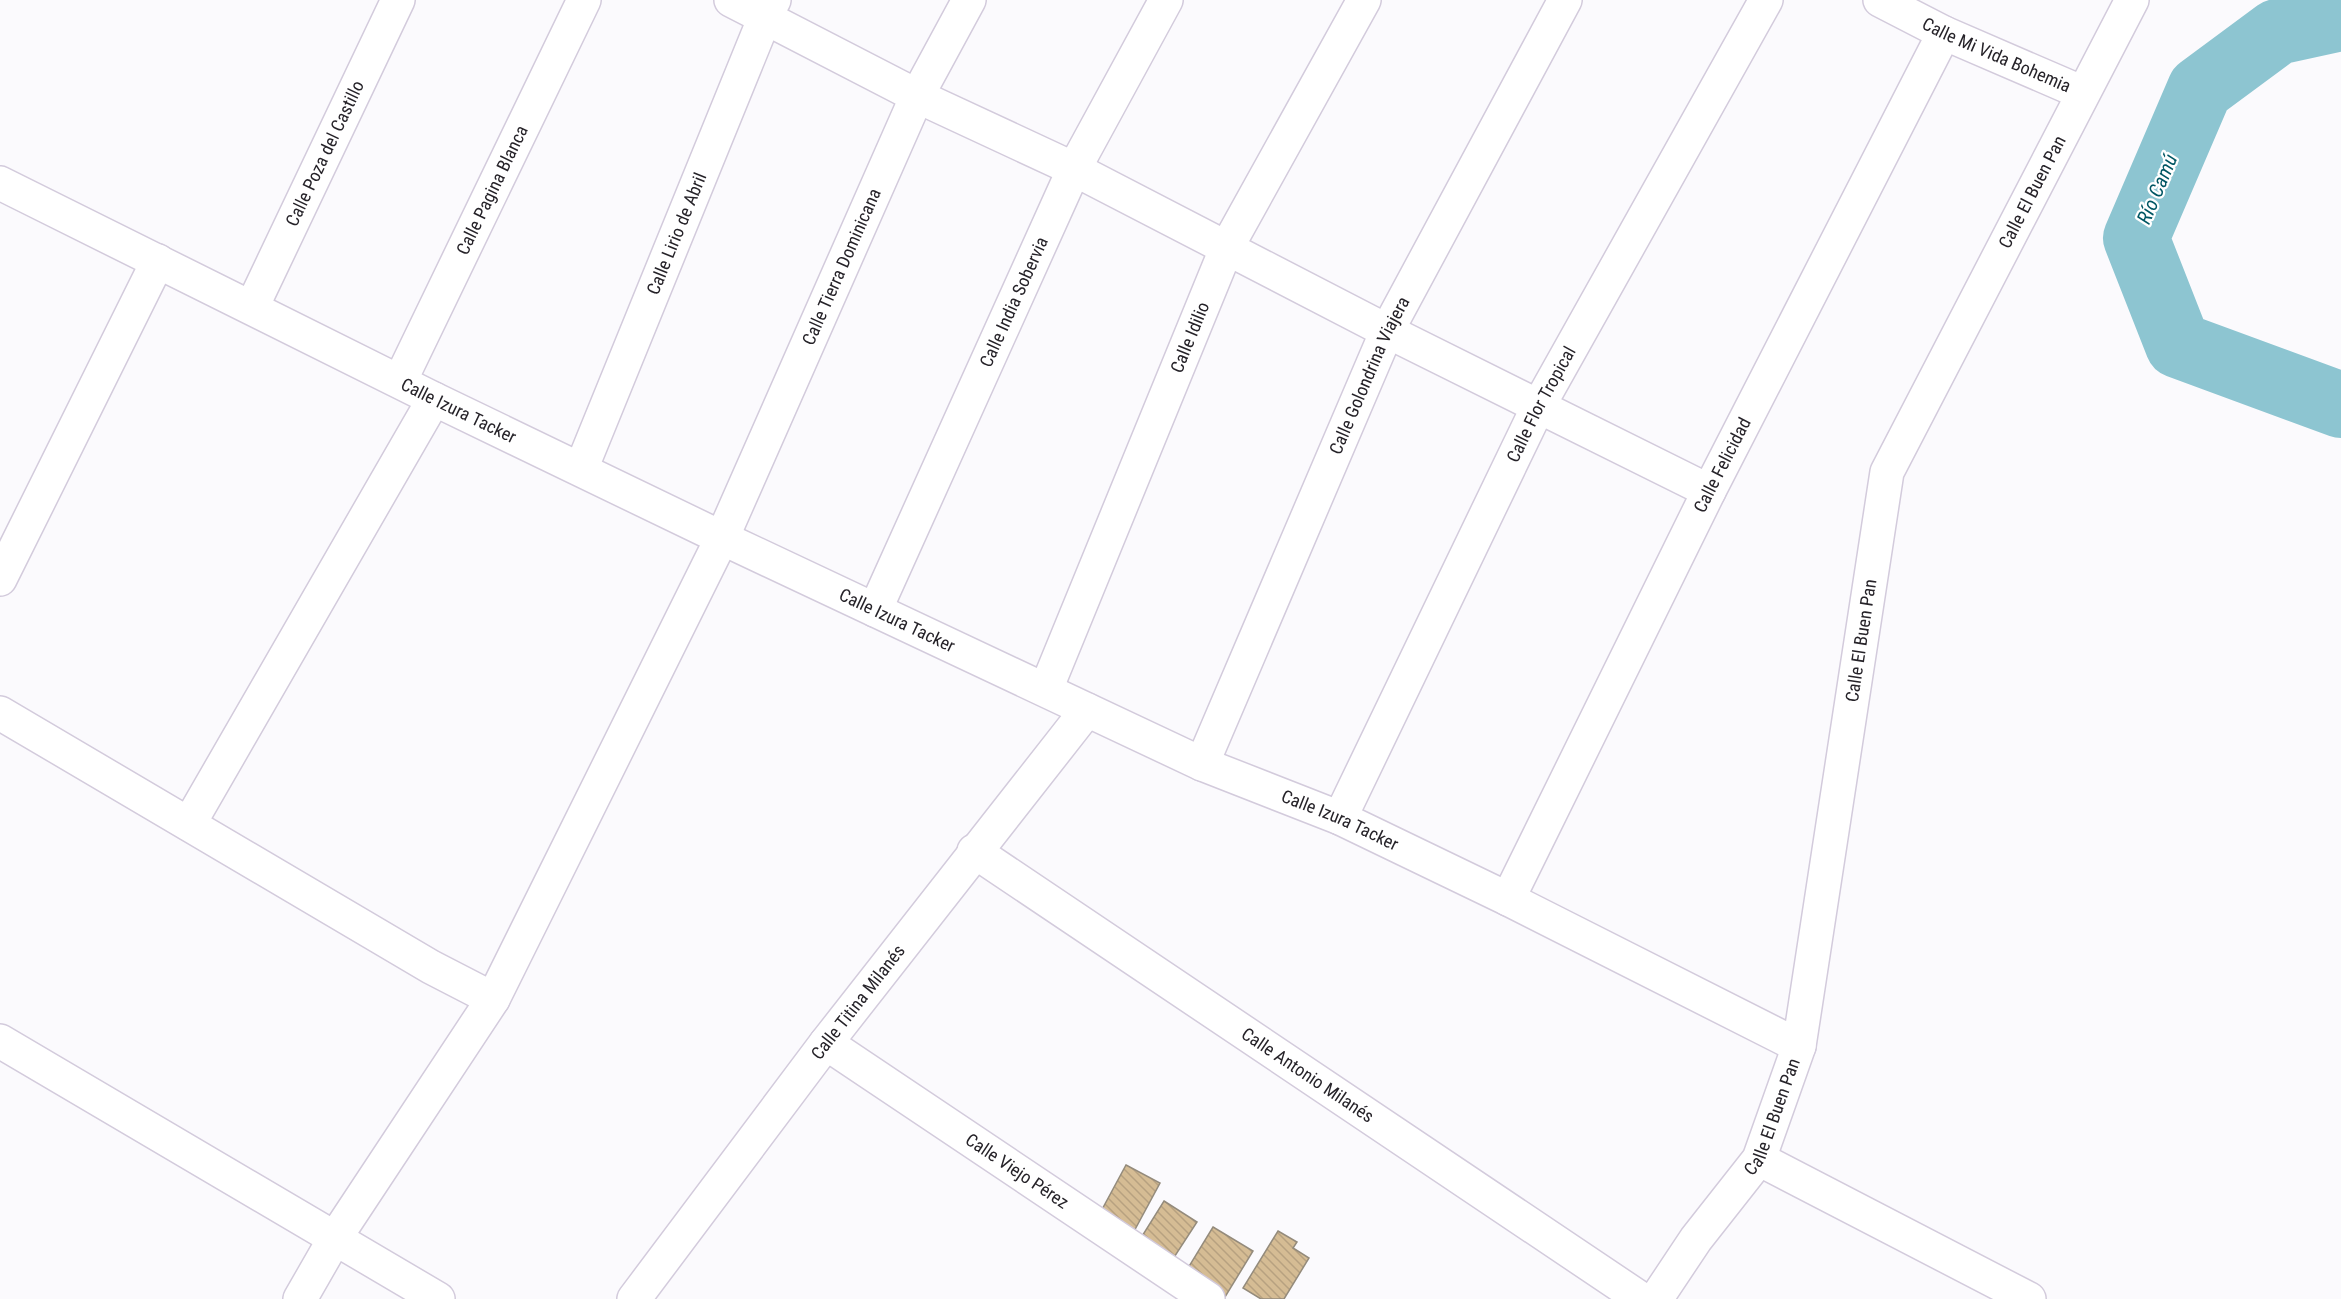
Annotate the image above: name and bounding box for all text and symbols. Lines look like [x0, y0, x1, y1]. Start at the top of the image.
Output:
street label: Calle Mi Vida Bohemia [1919, 13, 2074, 96]
street label: Calle Poza del Castillo [281, 77, 368, 229]
street label: Calle Pagina Blanca [452, 122, 532, 258]
street label: Calle El Buen Pan [1994, 132, 2070, 252]
water label: Río Camú [2132, 150, 2183, 227]
street label: Calle Lirio de Abril [642, 169, 710, 298]
street label: Calle Tierra Dominicana [798, 185, 885, 348]
street label: Calle India Sobervia [975, 233, 1052, 370]
street label: Calle Golondrina Viajera [1325, 293, 1414, 457]
street label: Calle Idilio [1166, 299, 1213, 376]
street label: Calle Flor Tropical [1502, 342, 1580, 466]
street label: Calle Izura Tacker [398, 373, 520, 447]
street label: Calle Felicidad [1689, 414, 1755, 516]
street label: Calle El Buen Pan [1841, 578, 1880, 703]
street label: Calle Izura Tacker [836, 584, 959, 656]
street label: Calle Izura Tacker [1279, 785, 1402, 855]
street label: Calle Titina Milanés [806, 940, 909, 1063]
street label: Calle Antonio Milanés [1238, 1023, 1378, 1127]
street label: Calle El Buen Pan [1739, 1055, 1804, 1179]
street label: Calle Viejo Pérez [962, 1129, 1073, 1213]

